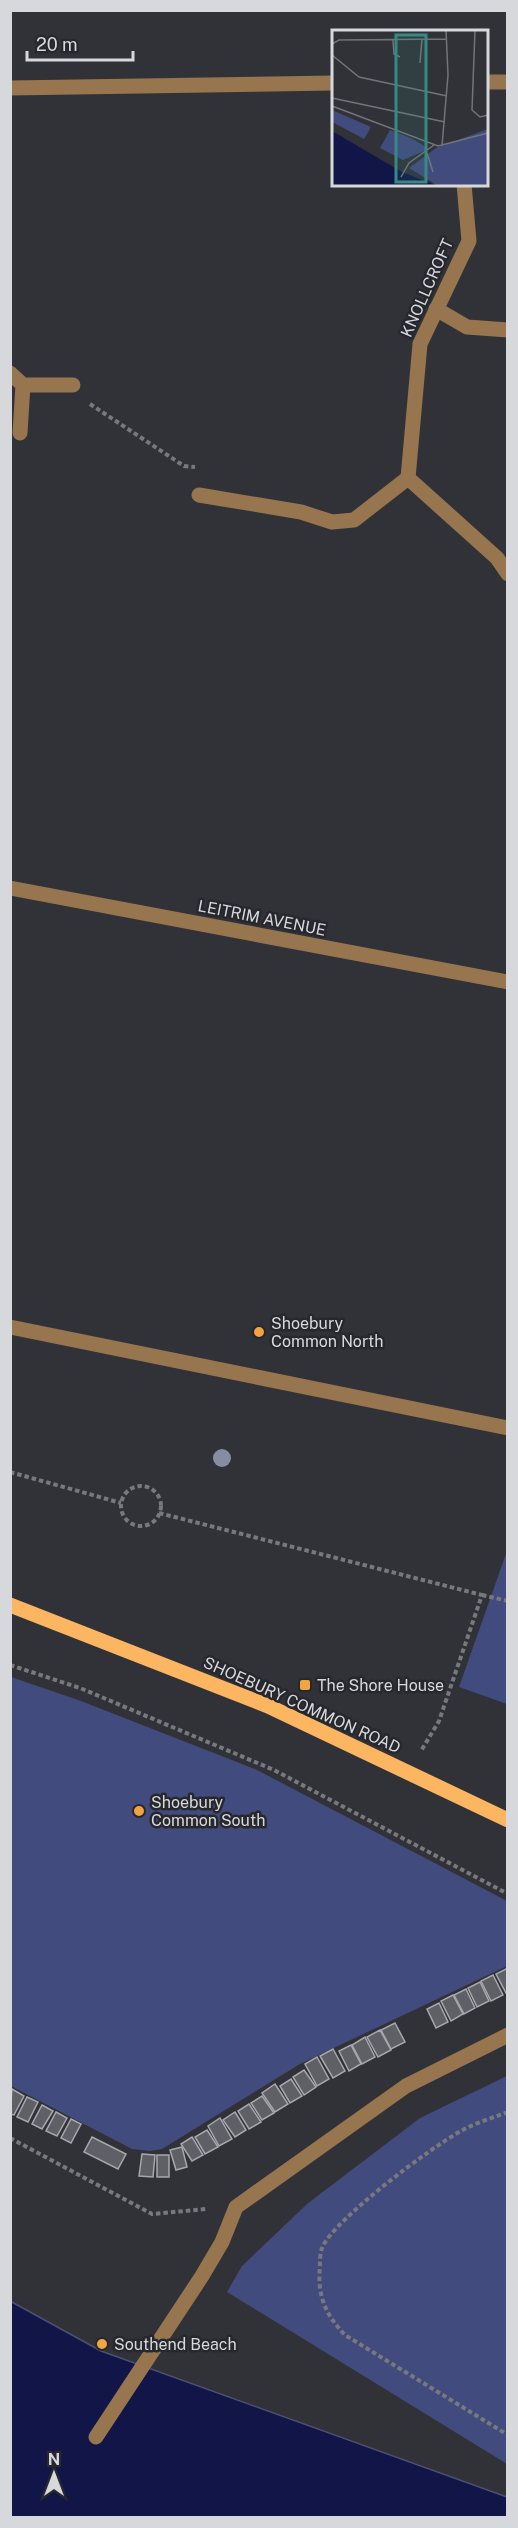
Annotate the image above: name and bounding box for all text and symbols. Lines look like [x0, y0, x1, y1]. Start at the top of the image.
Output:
scale bar [27, 24, 134, 62]
inset map [332, 30, 488, 186]
text: 20 m [36, 34, 78, 55]
street label: KNOLLCROFT [397, 235, 457, 340]
street label: LEITRIM AVENUE [196, 896, 328, 940]
place label: Shoebury Common North [271, 1314, 383, 1351]
marker: Shoebury Common North [252, 1325, 266, 1339]
street label: SHOEBURY COMMON ROAD [200, 1653, 404, 1757]
place label: The Shore House [317, 1676, 444, 1695]
marker: The Shore House [298, 1678, 312, 1692]
place label: Shoebury Common South [151, 1793, 265, 1830]
marker: Shoebury Common South [132, 1804, 146, 1818]
place label: Southend Beach [114, 2335, 237, 2354]
marker: Southend Beach [95, 2337, 109, 2351]
north arrow [24, 2444, 84, 2504]
text: N [48, 2450, 60, 2469]

